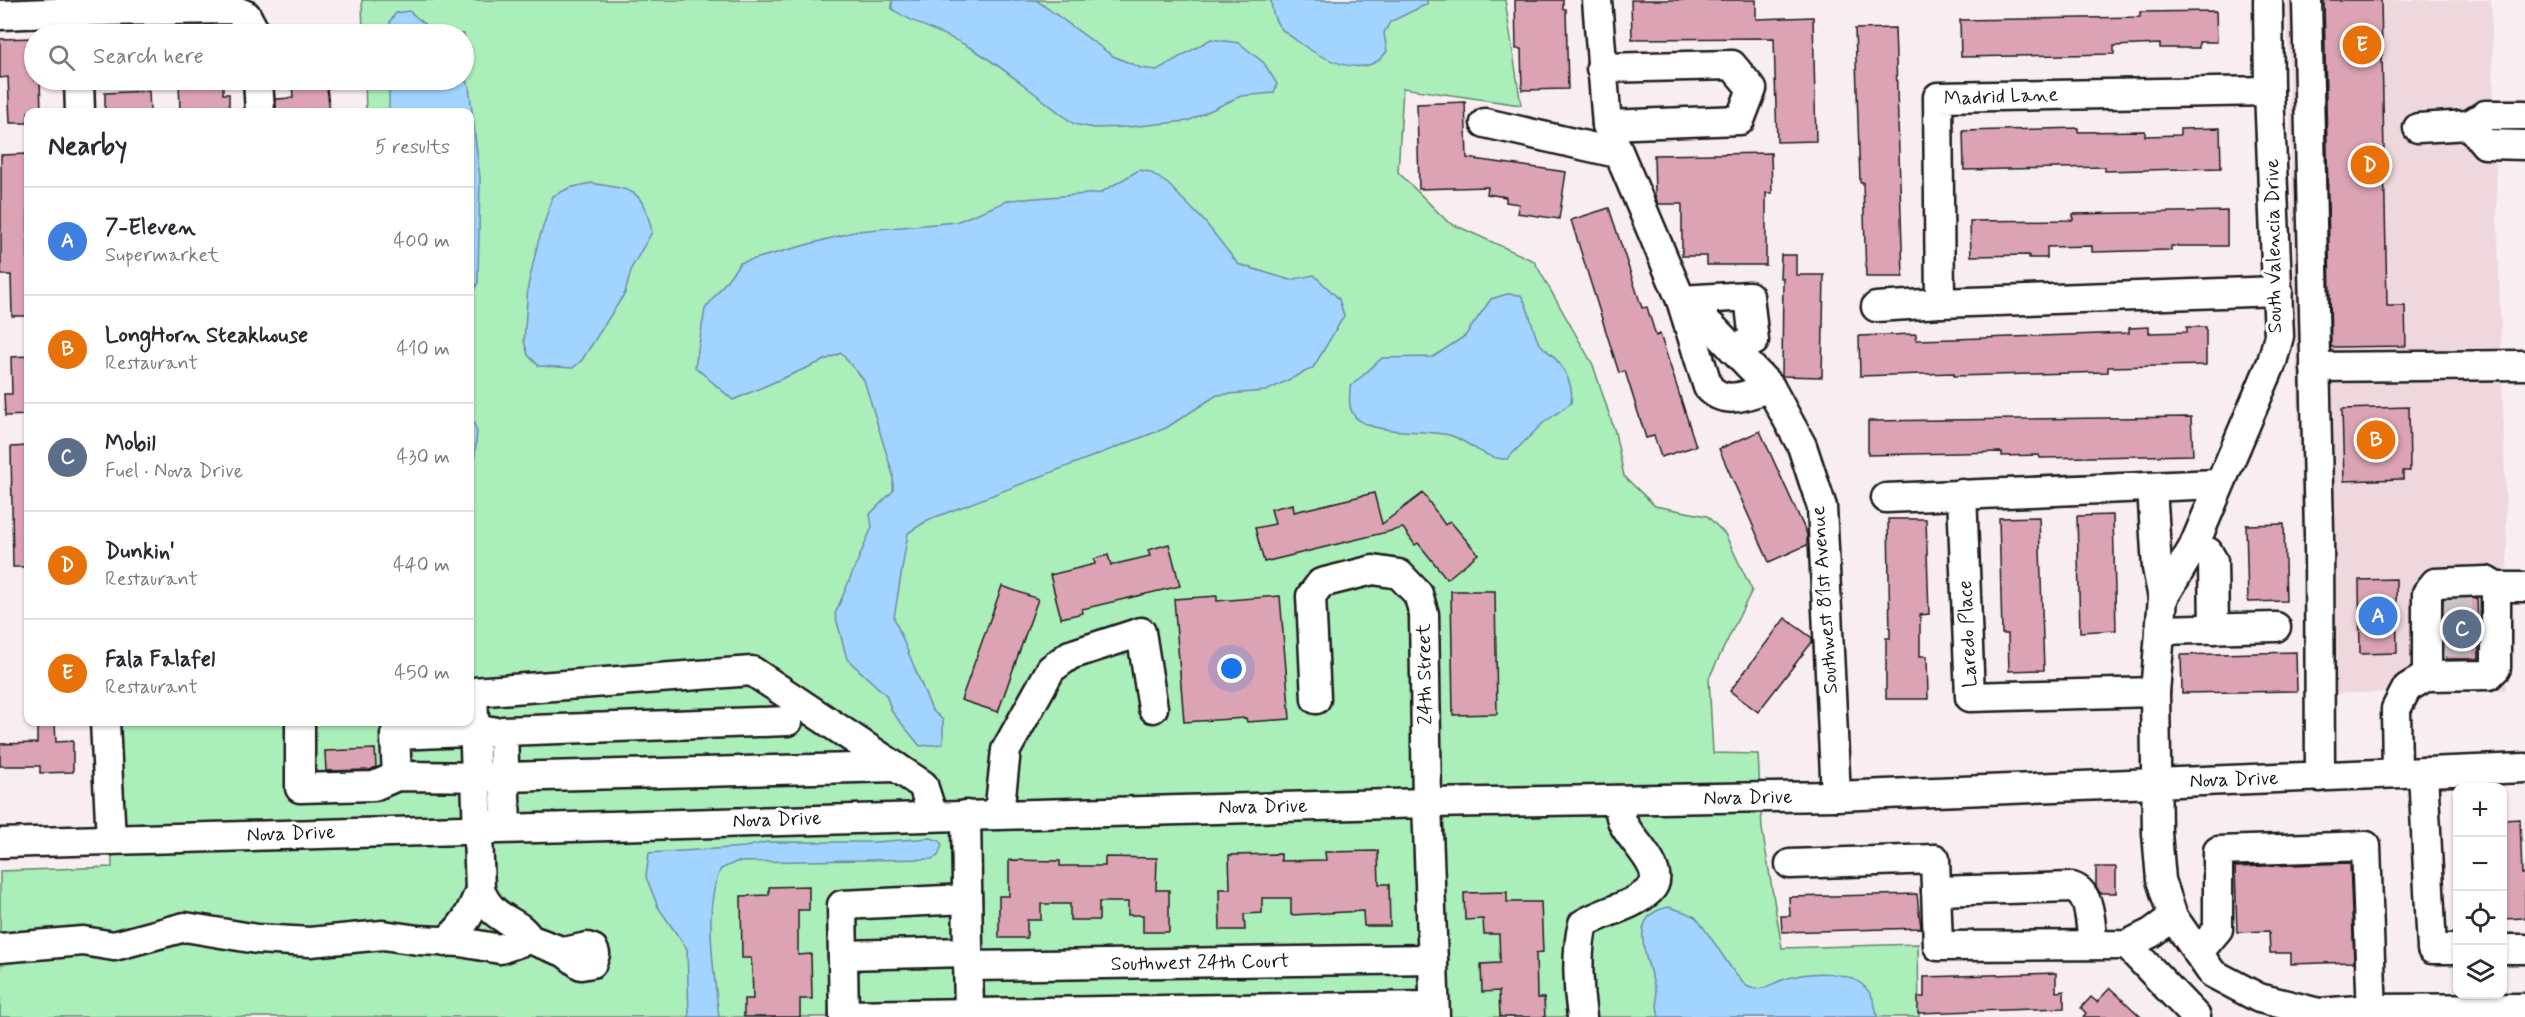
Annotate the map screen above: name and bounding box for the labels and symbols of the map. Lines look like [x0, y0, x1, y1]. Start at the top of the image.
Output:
pin: E [2342, 22, 2382, 68]
street label: Madrid Lane [1943, 82, 2059, 112]
pin: D [2350, 142, 2390, 188]
street label: South Valencia Drive [2259, 159, 2289, 333]
pin: B [2356, 418, 2396, 462]
street label: Southwest 81st Avenue [1805, 505, 1845, 695]
street label: Laredo Place [1952, 580, 1984, 688]
pin: A [2358, 594, 2398, 638]
pin: C [2442, 606, 2482, 652]
street label: 24th Street [1411, 623, 1439, 725]
your location [1217, 654, 1246, 683]
street label: Nova Drive [2189, 765, 2279, 795]
street label: Nova Drive [1703, 784, 1793, 812]
street label: Nova Drive [1218, 793, 1308, 821]
street label: Nova Drive [732, 805, 822, 835]
street label: Nova Drive [246, 819, 336, 849]
street label: Southwest 24th Court [1110, 948, 1290, 978]

